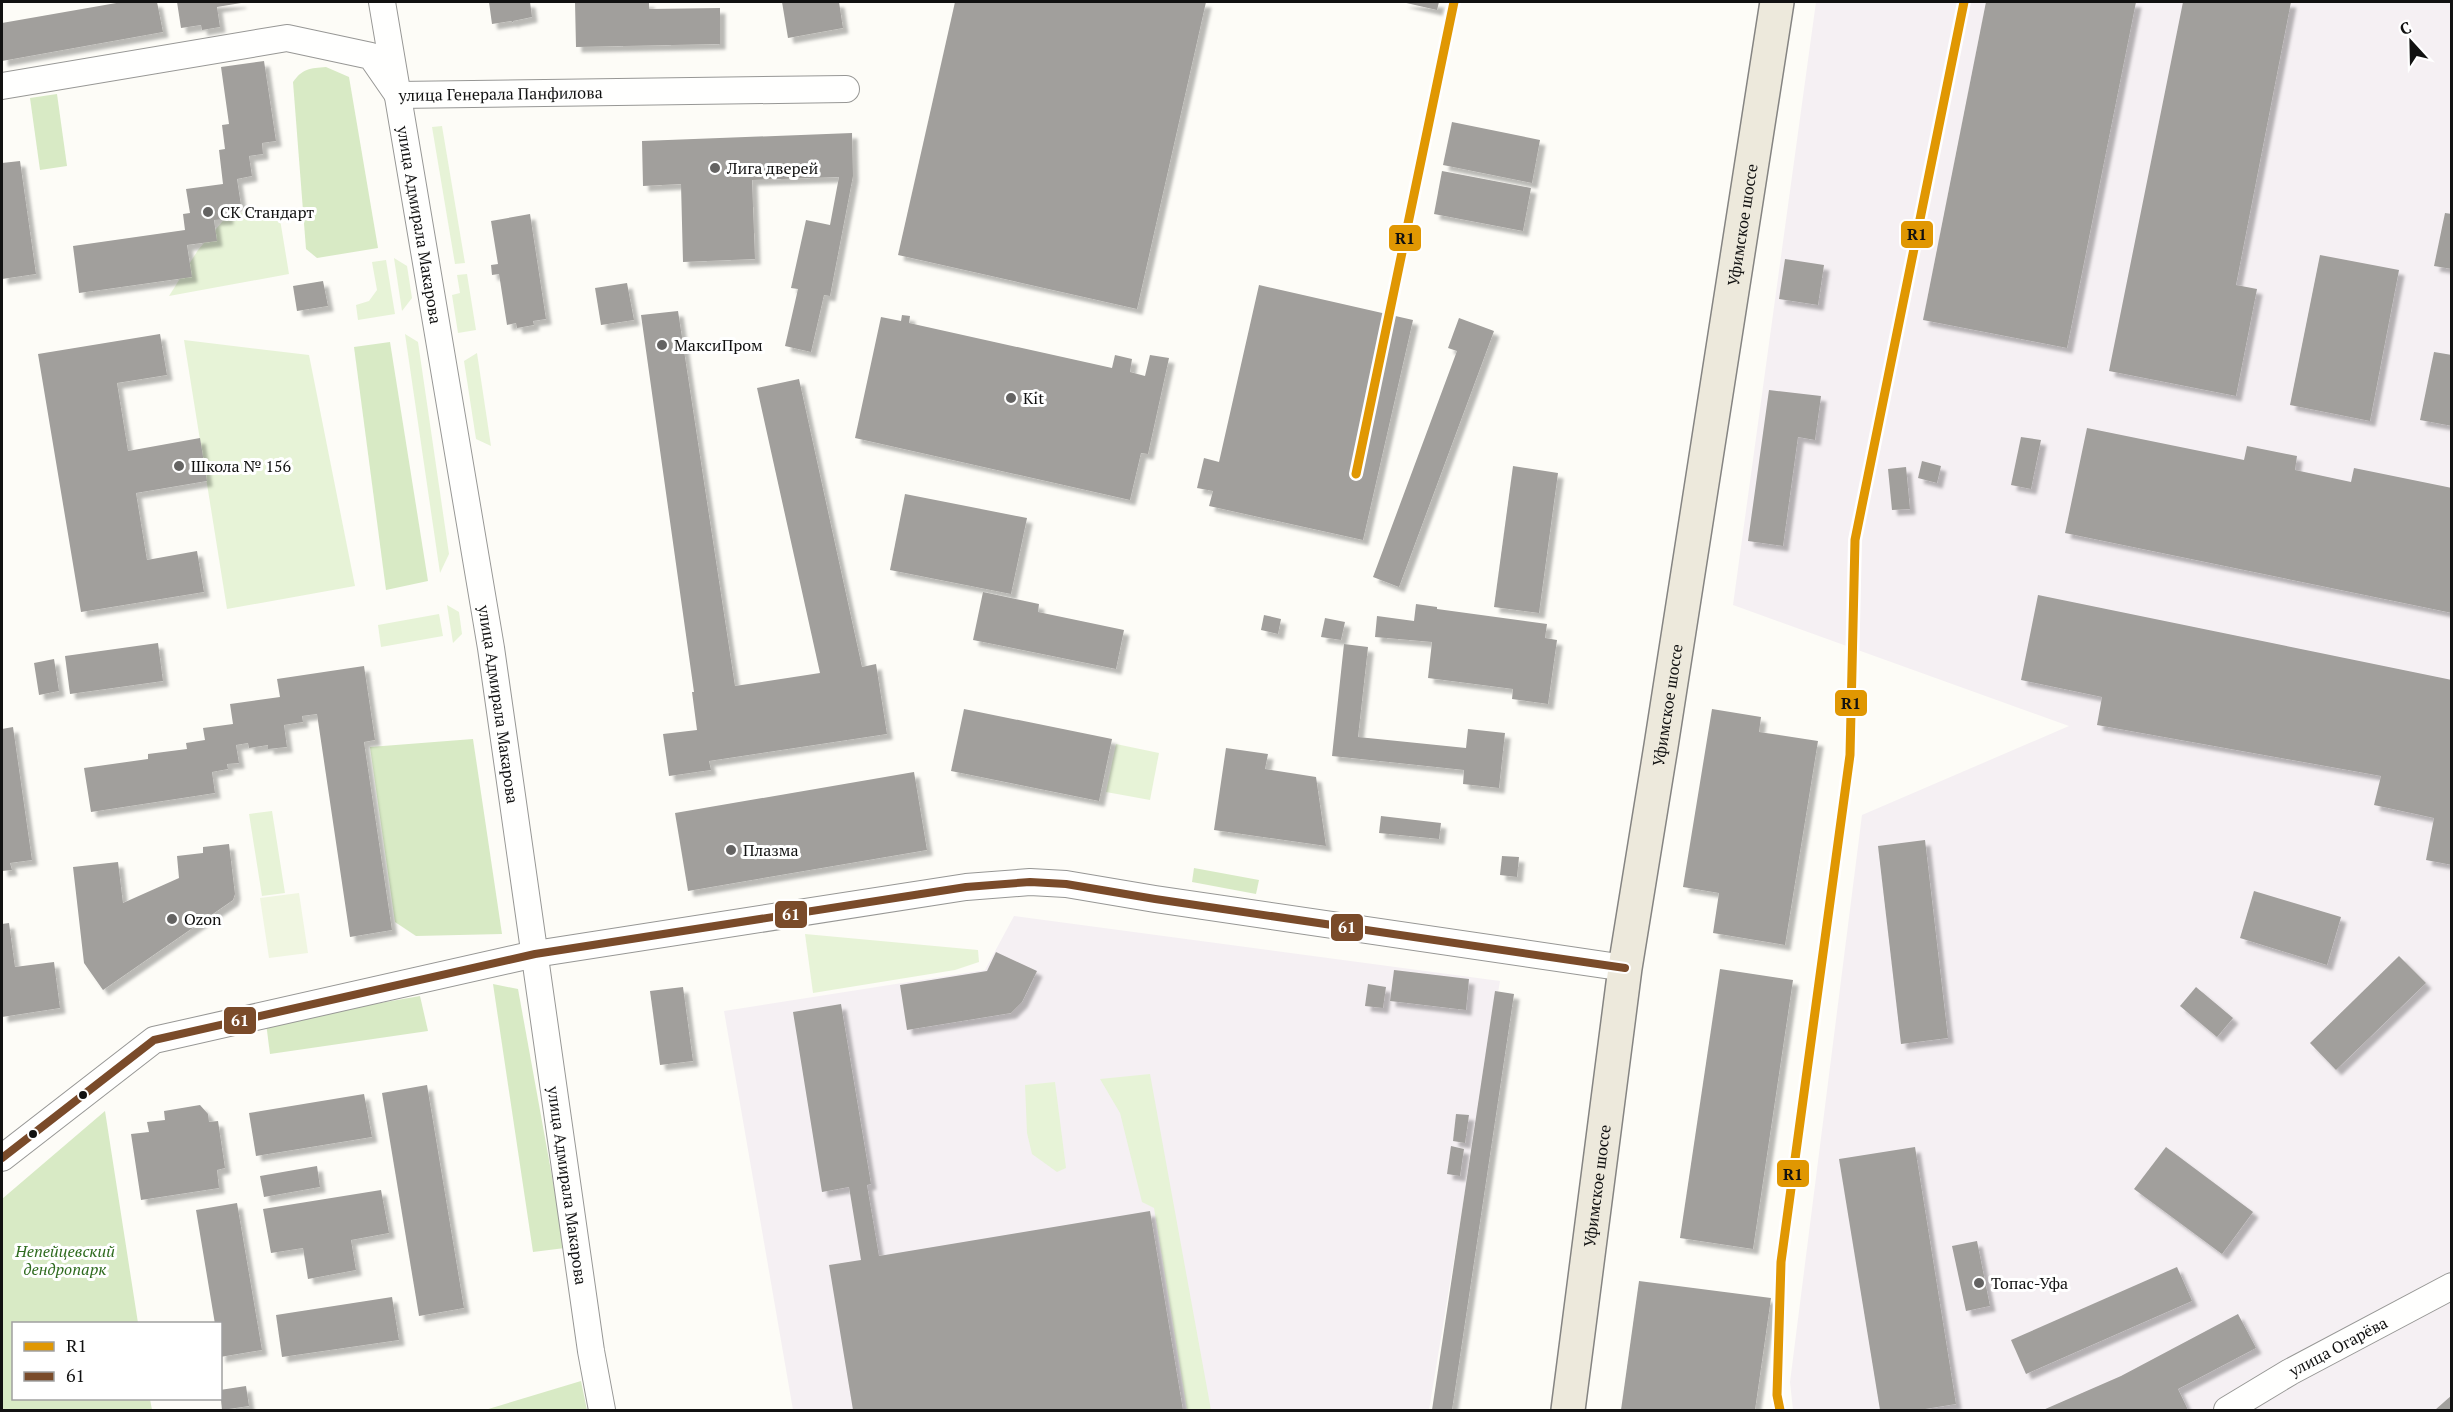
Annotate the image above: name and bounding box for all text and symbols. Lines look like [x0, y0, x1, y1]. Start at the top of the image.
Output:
north arrow [2381, 12, 2441, 72]
text: С [2396, 16, 2414, 40]
street label: улица Генерала Панфилова [397, 81, 603, 106]
street label: улица Адмирала Макарова [392, 123, 447, 326]
place label: Лига дверей [726, 157, 819, 179]
marker: Лига дверей [708, 161, 722, 175]
street label: Уфимское шоссе [1722, 162, 1763, 287]
place label: СК Стандарт [220, 201, 314, 223]
marker: СК Стандарт [201, 205, 215, 219]
line badge: R1 [1900, 220, 1934, 249]
text: R1 [1907, 223, 1927, 245]
line badge: R1 [1388, 224, 1422, 252]
text: R1 [1395, 227, 1415, 249]
place label: МаксиПром [674, 334, 763, 356]
marker: МаксиПром [655, 338, 669, 352]
place label: Kit [1023, 387, 1044, 409]
marker: Kit [1004, 391, 1018, 405]
place label: Школа № 156 [191, 455, 291, 477]
marker: Школа № 156 [172, 459, 186, 473]
street label: улица Адмирала Макарова [473, 602, 524, 805]
street label: Уфимское шоссе [1647, 642, 1688, 768]
line badge: R1 [1834, 689, 1868, 717]
text: R1 [1841, 692, 1861, 714]
place label: Плазма [743, 839, 799, 861]
marker: Плазма [724, 843, 738, 857]
line badge: 61 [774, 900, 808, 929]
text: 61 [782, 903, 800, 925]
place label: Ozon [184, 908, 222, 930]
marker: Ozon [165, 912, 179, 926]
line badge: 61 [1330, 913, 1364, 942]
text: 61 [1338, 916, 1356, 938]
line badge: 61 [223, 1006, 257, 1035]
text: 61 [231, 1009, 249, 1031]
street label: улица Адмирала Макарова [542, 1084, 592, 1286]
unlabelled marker [77, 1089, 89, 1101]
street label: Уфимское шоссе [1578, 1123, 1616, 1248]
unlabelled marker [27, 1128, 39, 1140]
line badge: R1 [1776, 1159, 1810, 1188]
text: R1 [1783, 1163, 1803, 1185]
park label: Непейцевский дендропарк [14, 1240, 115, 1280]
place label: Топас-Уфа [1991, 1272, 2068, 1294]
marker: Топас-Уфа [1972, 1276, 1986, 1290]
street label: улица Огарёва [2284, 1311, 2391, 1382]
legend [12, 1322, 222, 1400]
text: R1 [66, 1333, 87, 1357]
text: 61 [66, 1363, 85, 1387]

